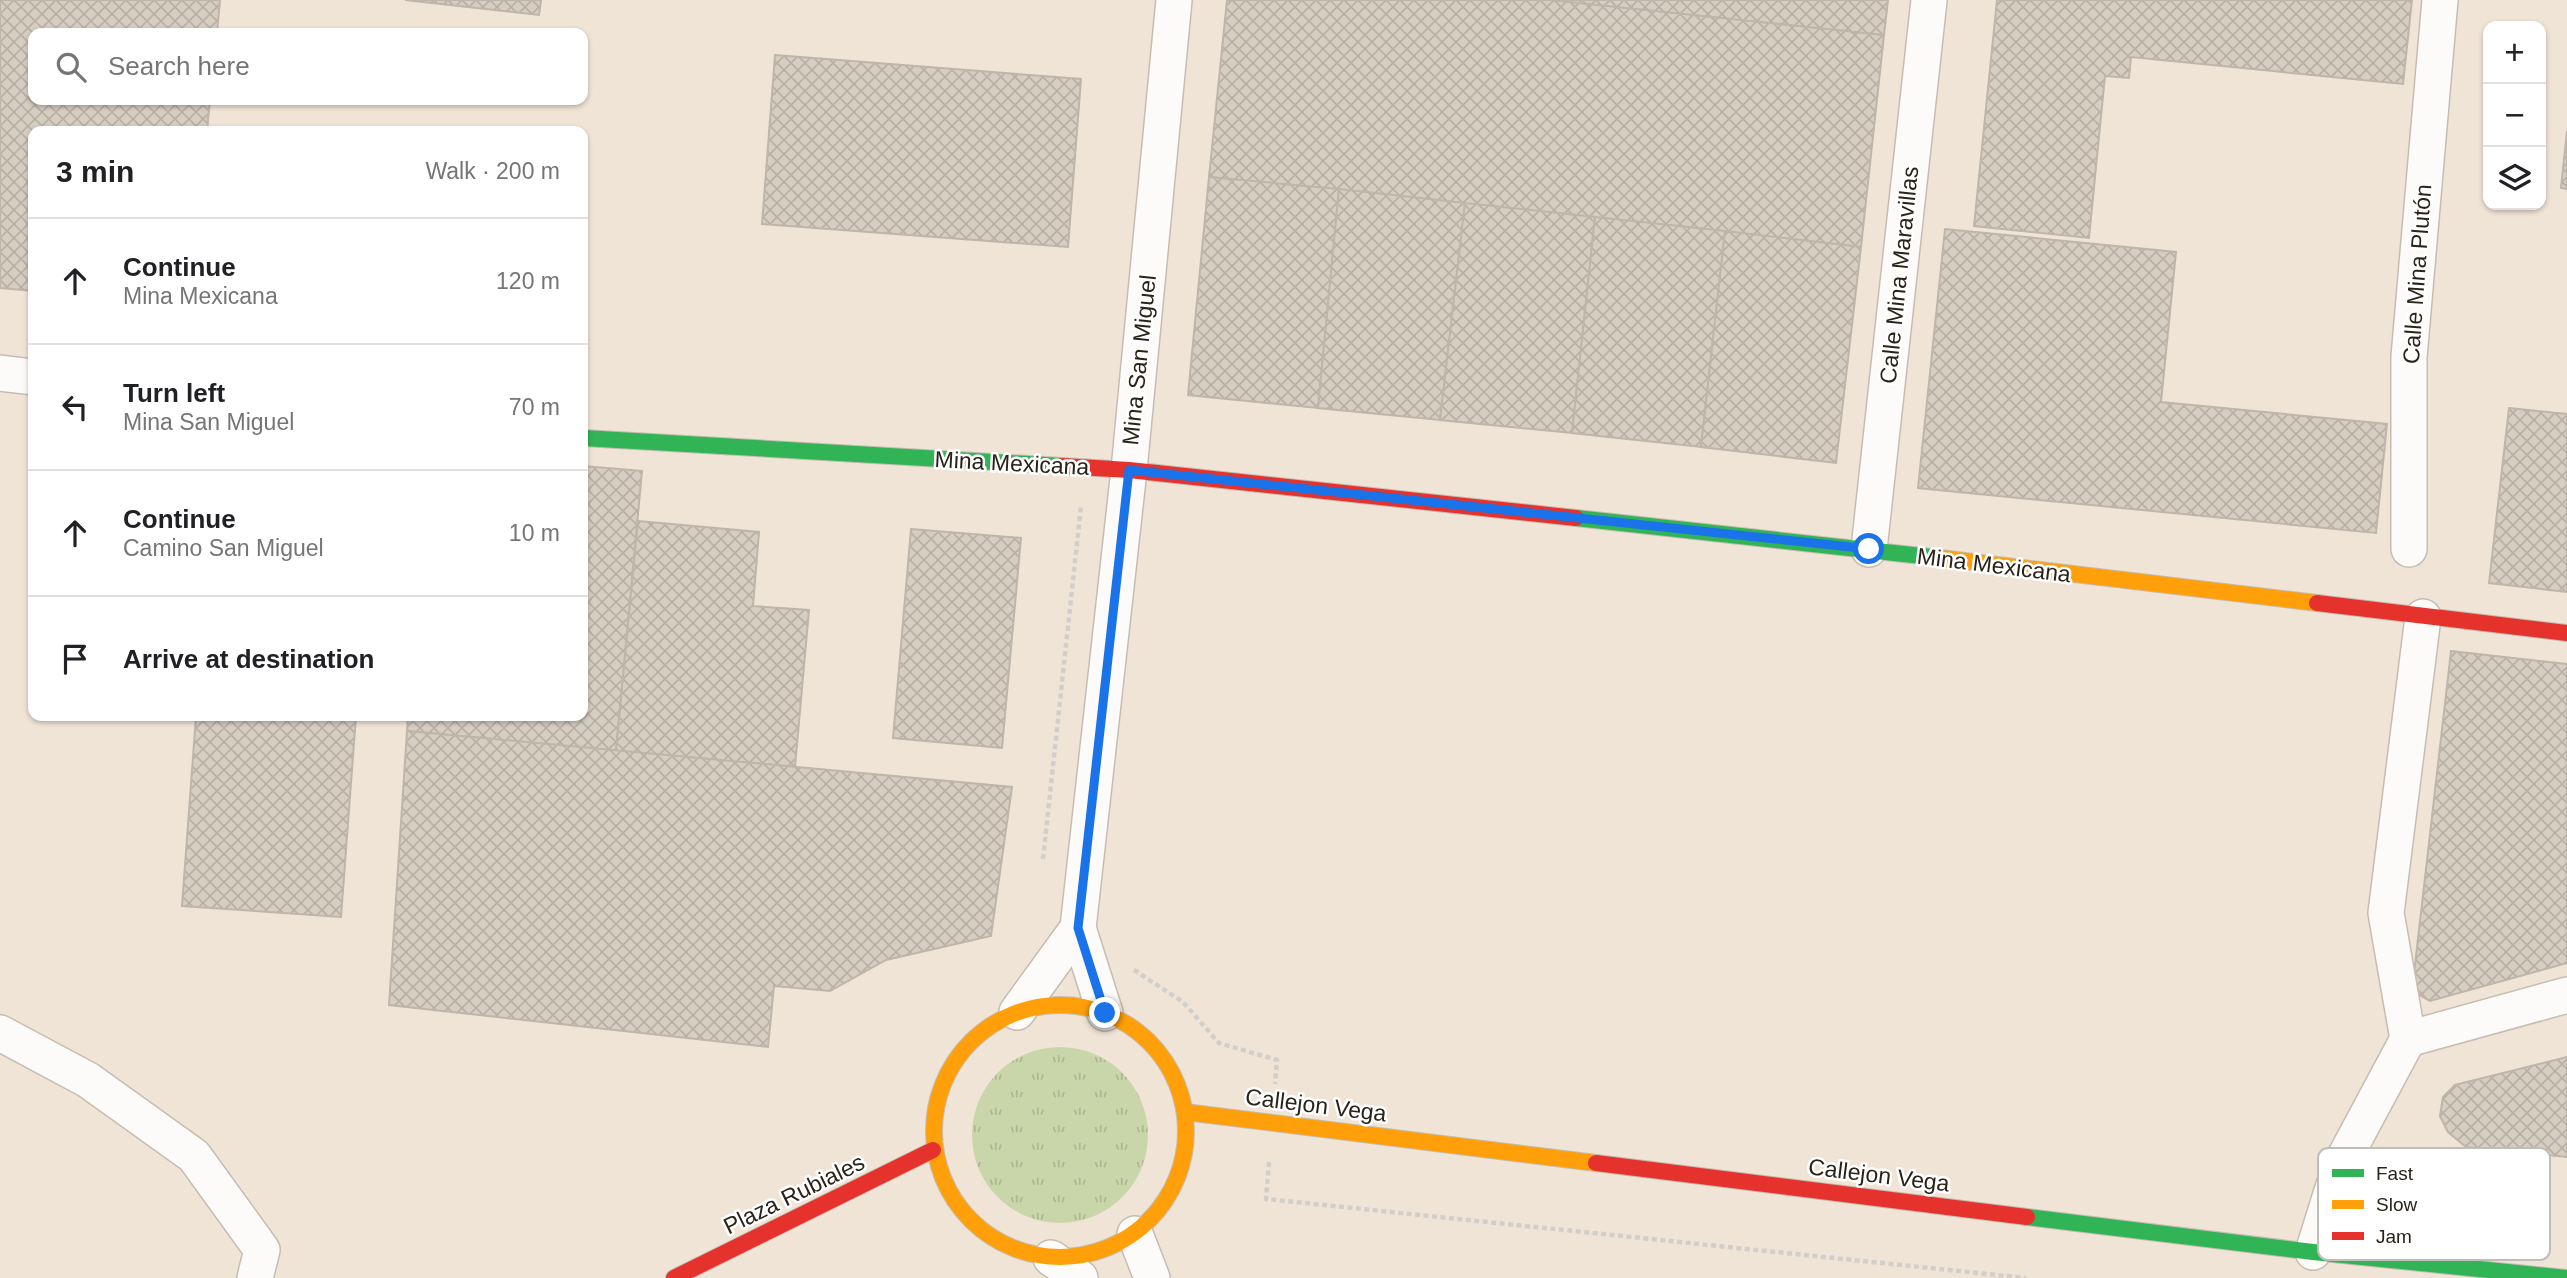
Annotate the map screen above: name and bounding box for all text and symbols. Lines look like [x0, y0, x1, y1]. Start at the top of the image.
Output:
map controls [2483, 21, 2546, 210]
button: + [2483, 21, 2546, 84]
search box [28, 28, 588, 105]
icon: search [52, 48, 90, 86]
text: Search here [108, 51, 250, 81]
button: − [2483, 84, 2546, 147]
button: layers [2483, 147, 2546, 210]
text: 3 min [56, 155, 134, 188]
text: Walk · 200 m [425, 158, 560, 184]
street label: Calle Mina Maravillas [1875, 165, 1923, 385]
street label: Calle Mina Plutón [2398, 183, 2436, 365]
text: Continue [123, 252, 236, 282]
icon: ahead [56, 262, 94, 300]
text: 120 m [496, 268, 560, 294]
street label: Mina San Miguel [1117, 273, 1161, 447]
text: Mina Mexicana [123, 283, 278, 309]
text: Turn left [123, 378, 225, 408]
icon: left [56, 388, 94, 426]
text: 70 m [509, 394, 560, 420]
text: Mina San Miguel [123, 409, 294, 435]
street label: Mina Mexicana [934, 446, 1090, 480]
text: Continue [123, 504, 236, 534]
icon: ahead [56, 514, 94, 552]
text: 10 m [509, 520, 560, 546]
route start [1853, 533, 1884, 564]
text: Camino San Miguel [123, 535, 324, 561]
street label: Mina Mexicana [1916, 543, 2073, 587]
icon: arrive [56, 640, 94, 678]
text: Arrive at destination [123, 644, 374, 674]
route end [1089, 997, 1120, 1028]
street label: Callejon Vega [1244, 1083, 1388, 1127]
legend [2318, 1148, 2550, 1260]
street label: Plaza Rubiales [719, 1149, 869, 1239]
street label: Callejon Vega [1807, 1153, 1951, 1197]
text: Fast [2376, 1163, 2414, 1184]
text: Slow [2376, 1194, 2417, 1215]
text: Jam [2376, 1226, 2412, 1247]

